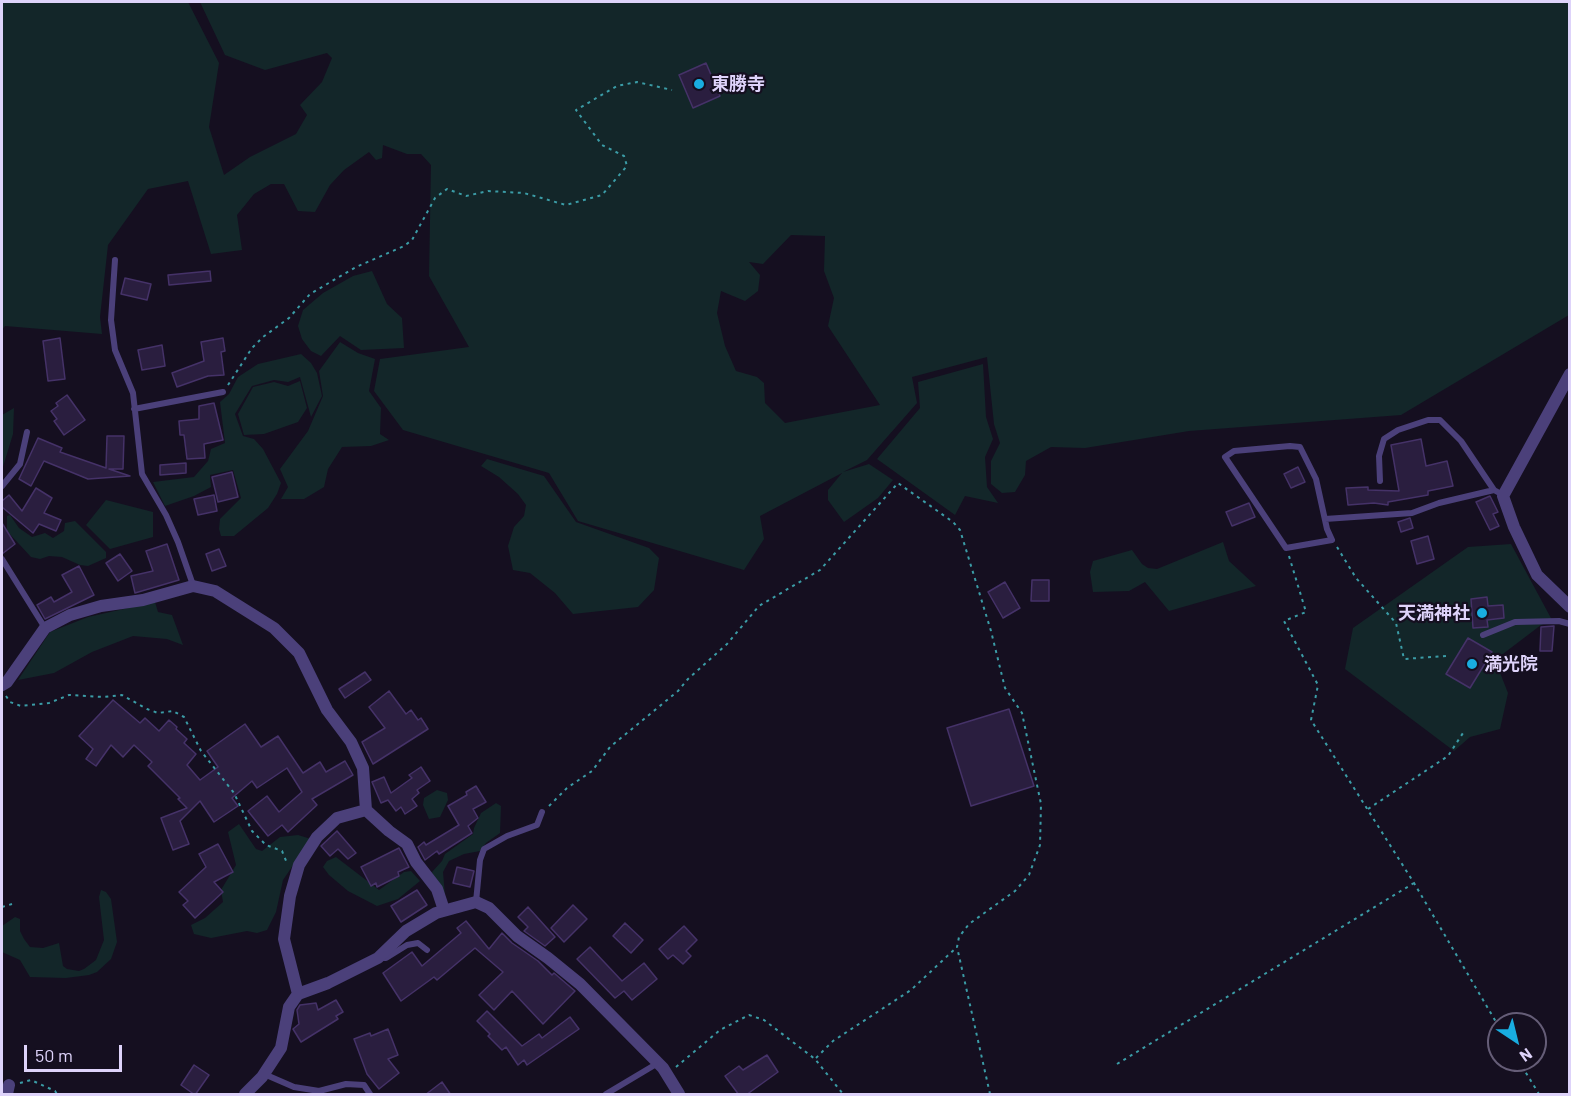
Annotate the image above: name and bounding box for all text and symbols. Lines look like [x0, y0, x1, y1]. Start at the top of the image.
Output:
place label: 東勝寺 [711, 73, 765, 95]
marker: 東勝寺 [692, 77, 706, 91]
place label: 天満神社 [1398, 602, 1470, 624]
marker: 天満神社 [1475, 606, 1489, 620]
place label: 満光院 [1484, 653, 1538, 675]
marker: 満光院 [1465, 657, 1479, 671]
north arrow [1487, 1012, 1547, 1072]
scale bar [27, 1033, 124, 1071]
text: 50 m [35, 1044, 73, 1066]
text: N [1517, 1045, 1536, 1066]

